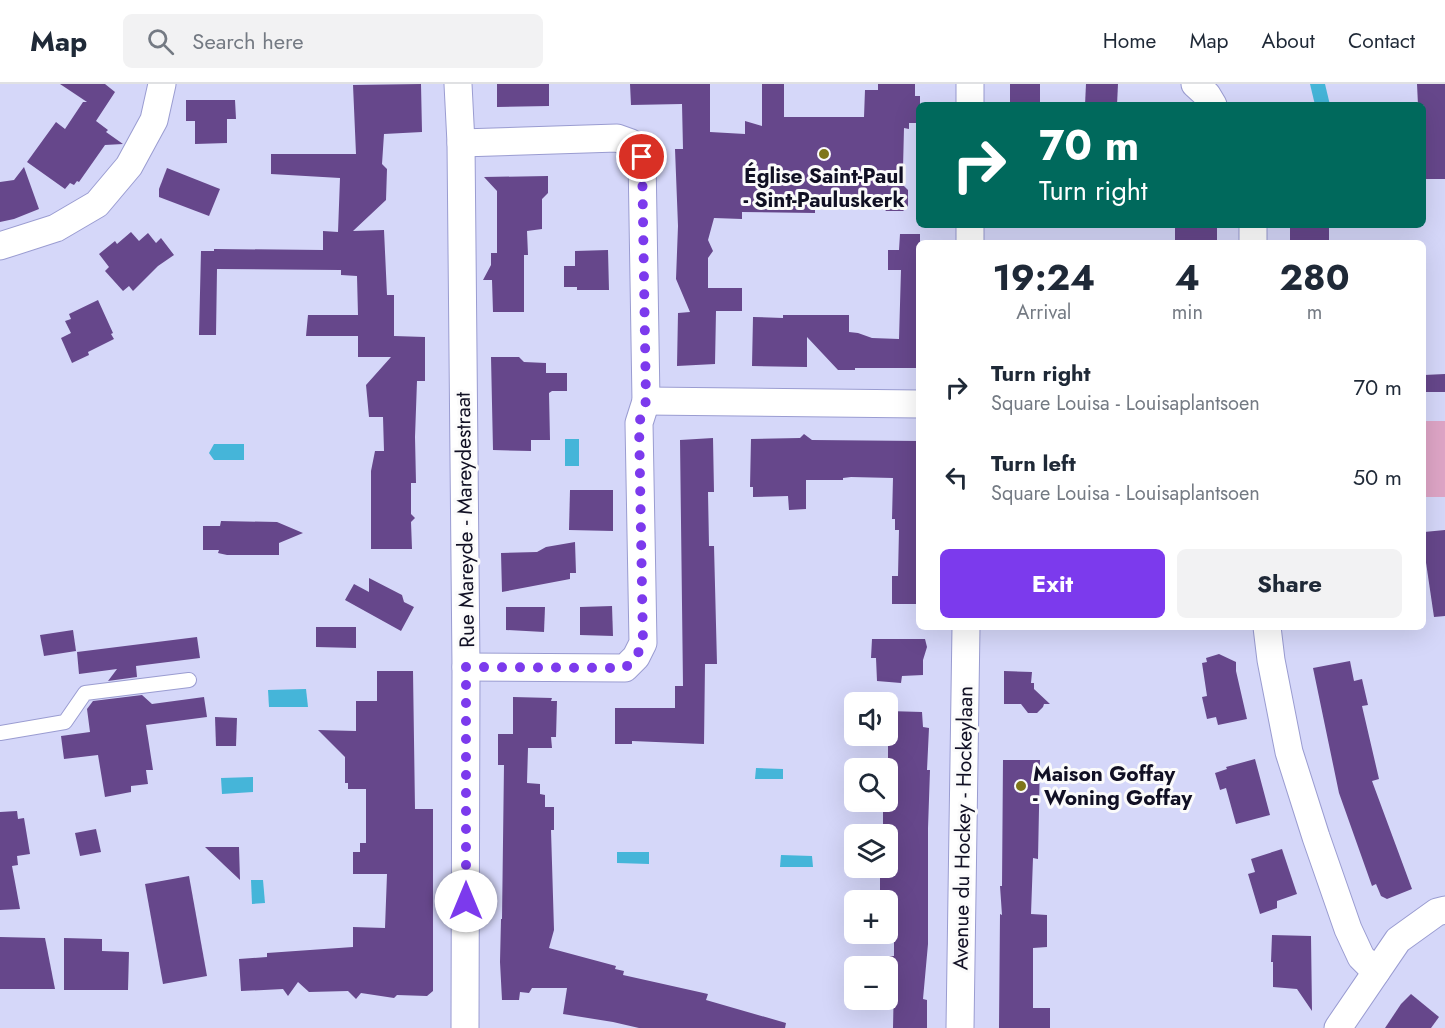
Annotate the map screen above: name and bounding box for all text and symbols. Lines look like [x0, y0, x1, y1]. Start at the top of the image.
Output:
search box [123, 14, 543, 68]
text: Map [30, 21, 87, 62]
icon: search [144, 25, 177, 58]
text: Search here [192, 25, 304, 57]
text: Home [1103, 26, 1156, 56]
text: Map [1189, 26, 1229, 56]
text: About [1262, 26, 1315, 56]
text: Contact [1348, 26, 1415, 56]
text: 70 m [1039, 115, 1139, 176]
icon: right [940, 126, 1018, 204]
pin [616, 131, 667, 182]
icon: arrive [625, 140, 658, 173]
marker: Église Saint-Paul - Sint-Pauluskerk [817, 147, 831, 161]
place label: Église Saint-Paul - Sint-Pauluskerk [743, 161, 905, 215]
text: Turn right [1039, 171, 1147, 210]
text: 19:24 [992, 251, 1095, 303]
text: 4 [1175, 251, 1200, 303]
text: 280 [1279, 251, 1350, 303]
text: Arrival [1016, 298, 1071, 327]
text: min [1172, 298, 1203, 327]
text: m [1307, 298, 1322, 327]
text: Turn right [991, 357, 1091, 389]
icon: right [940, 371, 973, 404]
text: 70 m [1353, 371, 1402, 403]
text: Square Louisa - Louisaplantsoen [991, 389, 1260, 418]
street label: Rue Mareyde - Mareydestraat [448, 392, 482, 648]
text: Turn left [991, 447, 1076, 479]
icon: left [940, 461, 973, 494]
text: 50 m [1353, 461, 1402, 493]
text: Square Louisa - Louisaplantsoen [991, 479, 1260, 508]
button: Exit [940, 549, 1165, 618]
button: Share [1177, 549, 1402, 618]
street label: Avenue du Hockey - Hockeylaan [946, 686, 980, 970]
map controls [844, 692, 898, 1010]
button: sound [844, 692, 898, 746]
button: search [844, 758, 898, 812]
place label: Maison Goffay - Woning Goffay [1033, 759, 1193, 813]
marker: Maison Goffay - Woning Goffay [1014, 779, 1028, 793]
button: layers [844, 824, 898, 878]
position arrow [434, 869, 498, 933]
button: + [844, 890, 898, 944]
button: − [844, 956, 898, 1010]

